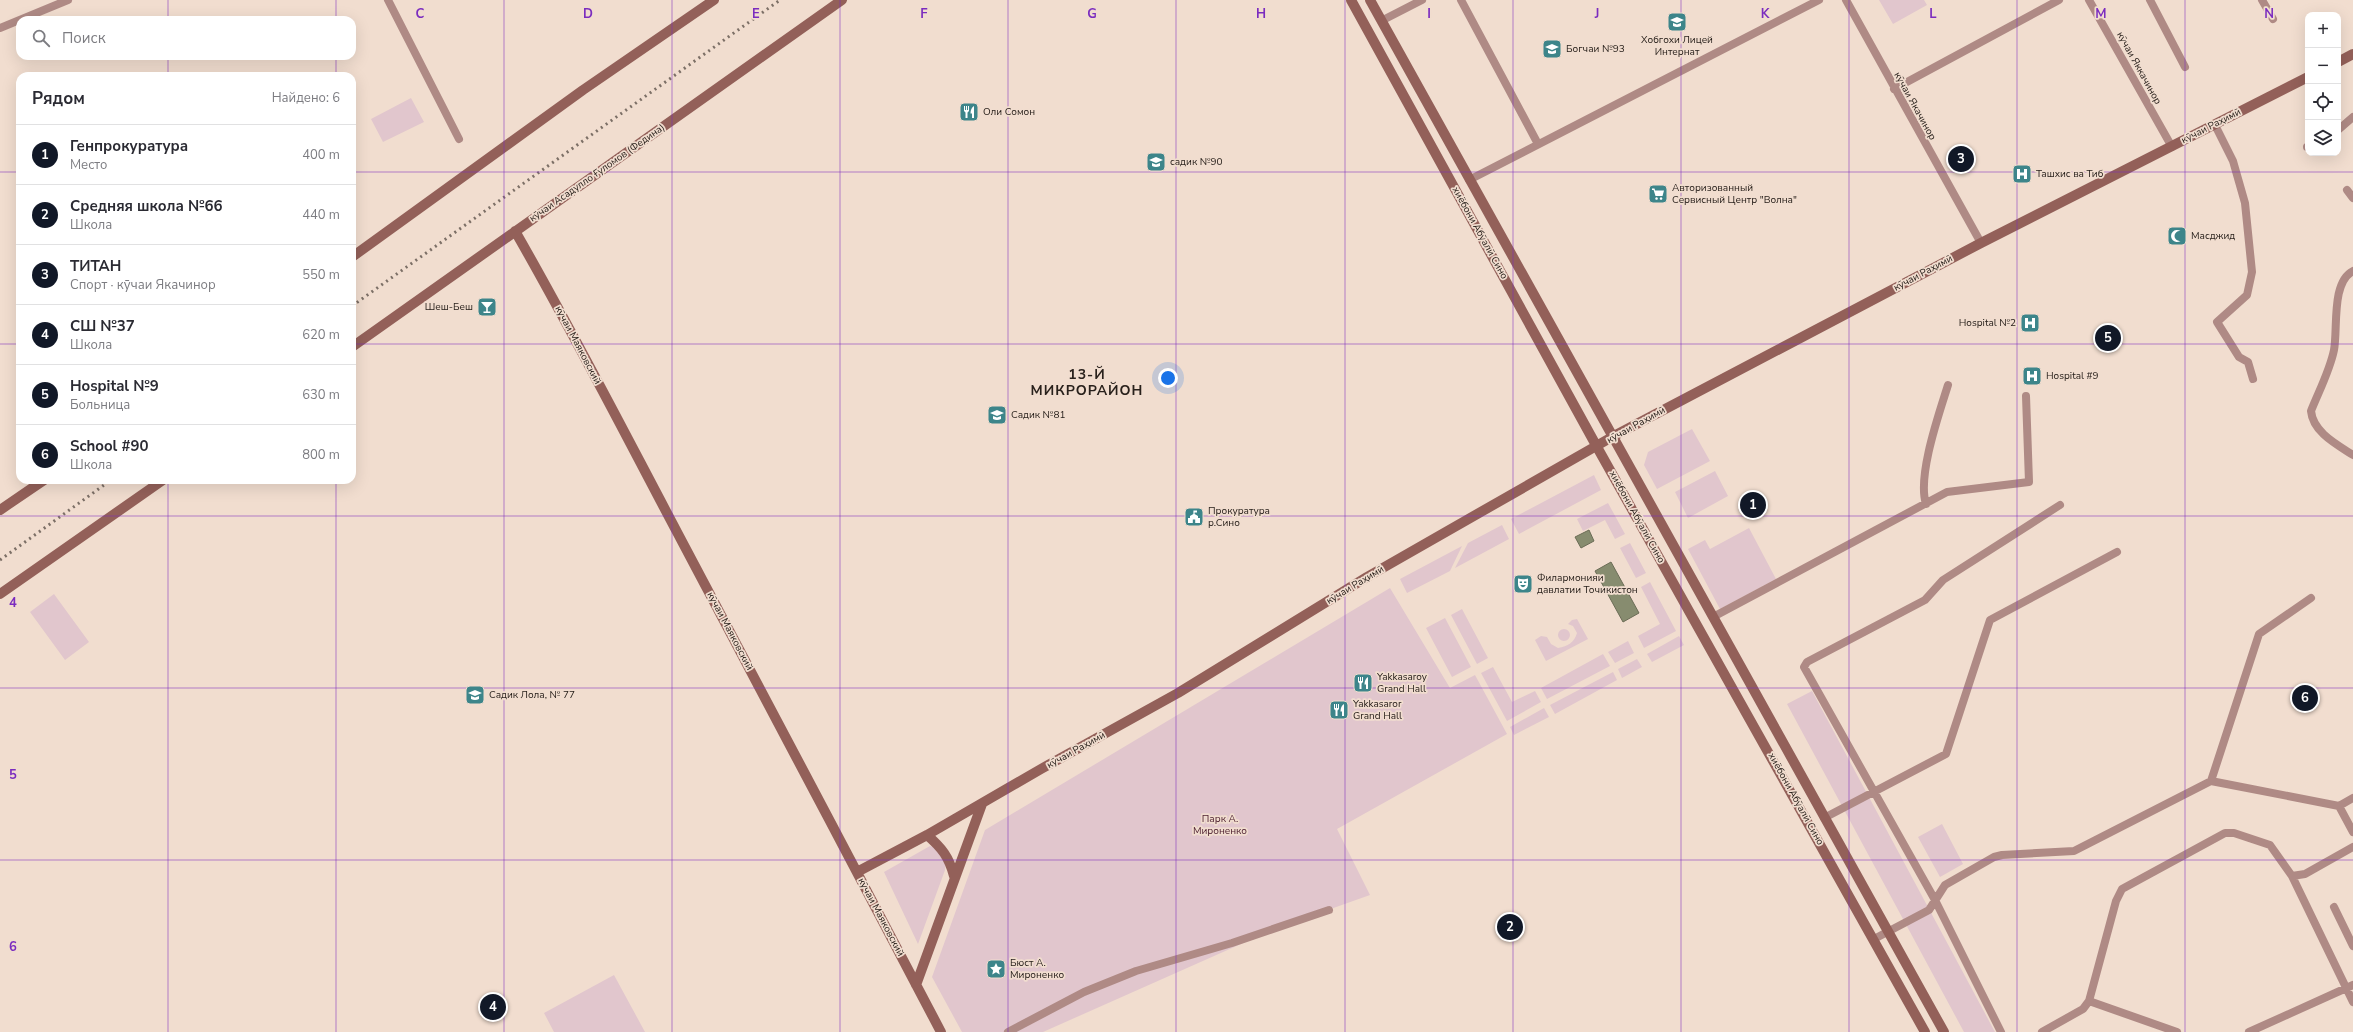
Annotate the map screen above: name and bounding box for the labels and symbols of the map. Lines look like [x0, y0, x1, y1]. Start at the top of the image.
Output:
text: C [416, 5, 425, 23]
text: D [583, 5, 593, 23]
text: E [752, 5, 760, 23]
text: F [920, 5, 928, 23]
text: G [1087, 5, 1097, 23]
text: H [1256, 5, 1266, 23]
text: I [1427, 5, 1431, 23]
text: J [1594, 5, 1599, 23]
text: K [1761, 5, 1770, 23]
text: L [1929, 5, 1937, 23]
text: M [2095, 5, 2107, 23]
text: N [2264, 5, 2274, 23]
school or university icon: Хобгохи Лицей Интернат [1666, 11, 1688, 33]
street label: кӯчаи Яккачинор [2113, 29, 2165, 107]
place label: Хобгохи Лицей Интернат [1641, 33, 1713, 59]
school or university icon: Богчаи №93 [1541, 38, 1563, 60]
place label: Богчаи №93 [1566, 42, 1625, 56]
street label: кӯчаи Якачинор [1890, 69, 1940, 143]
restaurant icon: Оли Сомон [958, 101, 980, 123]
place label: Оли Сомон [983, 105, 1035, 119]
street label: кӯчаи Раҳимӣ [2179, 105, 2243, 147]
street label: кӯчаи Асадулло Ғуломов (Федина) [526, 121, 668, 225]
pin: 3 [1948, 144, 1974, 174]
school or university icon: садик №90 [1145, 151, 1167, 173]
place label: садик №90 [1170, 155, 1223, 169]
hospital icon: Ташхис ва Тиб [2011, 163, 2033, 185]
place label: Ташхис ва Тиб [2036, 167, 2104, 181]
place label: Авторизованный Сервисный Центр "Волна" [1672, 181, 1797, 207]
supermarket icon: Авторизованный Сервисный Центр "Волна" [1647, 183, 1669, 205]
street label: хиёбони Абӯалӣ Сино [1449, 184, 1511, 282]
mosque icon: Масджид [2166, 225, 2188, 247]
place label: Масджид [2191, 229, 2235, 243]
street label: кӯчаи Раҳимӣ [1891, 251, 1955, 294]
bar icon: Шеш-Беш [476, 296, 498, 318]
place label: Шеш-Беш [425, 300, 473, 314]
street label: кӯчаи Маяковский [551, 303, 605, 387]
hospital icon: Hospital №2 [2019, 312, 2041, 334]
place label: Hospital №2 [1959, 316, 2016, 330]
pin: 5 [2095, 323, 2121, 353]
district label: 13-Й МИКРОРАЙОН [1031, 365, 1143, 400]
hospital icon: Hospital #9 [2021, 365, 2043, 387]
your location [1158, 368, 1178, 388]
place label: Hospital #9 [2046, 369, 2098, 383]
street label: кӯчаи Раҳимӣ [1604, 403, 1668, 447]
school or university icon: Садик №81 [986, 404, 1008, 426]
place label: Садик №81 [1011, 408, 1065, 422]
street label: хиёбони Абӯалӣ Сино [1606, 468, 1668, 566]
pin: 1 [1740, 490, 1766, 520]
place label: Прокуратура р.Сино [1208, 504, 1270, 530]
public building icon: Прокуратура р.Сино [1183, 506, 1205, 528]
street label: кӯчаи Раҳимӣ [1323, 562, 1387, 608]
place label: Филармонияи давлатии Точикистон [1537, 571, 1638, 597]
theatre icon: Филармонияи давлатии Точикистон [1512, 573, 1534, 595]
street label: кӯчаи Маяковский [703, 589, 757, 673]
text: 4 [9, 594, 17, 612]
place label: Yakkasaroy Grand Hall [1376, 670, 1428, 696]
restaurant icon: Yakkasaroy Grand Hall [1352, 672, 1374, 694]
pin: 6 [2292, 683, 2318, 713]
school or university icon: Садик Лола, № 77 [464, 684, 486, 706]
place label: Садик Лола, № 77 [489, 688, 575, 702]
place label: Yakkasaror Grand Hall [1352, 697, 1402, 723]
restaurant icon: Yakkasaror Grand Hall [1328, 699, 1350, 721]
street label: кӯчаи Раҳимӣ [1044, 728, 1108, 772]
street label: хиёбони Абӯалӣ Сино [1765, 750, 1827, 848]
text: 5 [9, 766, 17, 784]
park label: Парк А. Мироненко [1193, 812, 1247, 838]
street label: кӯчаи Маяковский [854, 875, 908, 959]
pin: 2 [1497, 912, 1523, 942]
text: 6 [9, 938, 17, 956]
place label: Бюст А. Мироненко [1010, 956, 1064, 982]
place icon: Бюст А. Мироненко [985, 958, 1007, 980]
pin: 4 [480, 992, 506, 1022]

